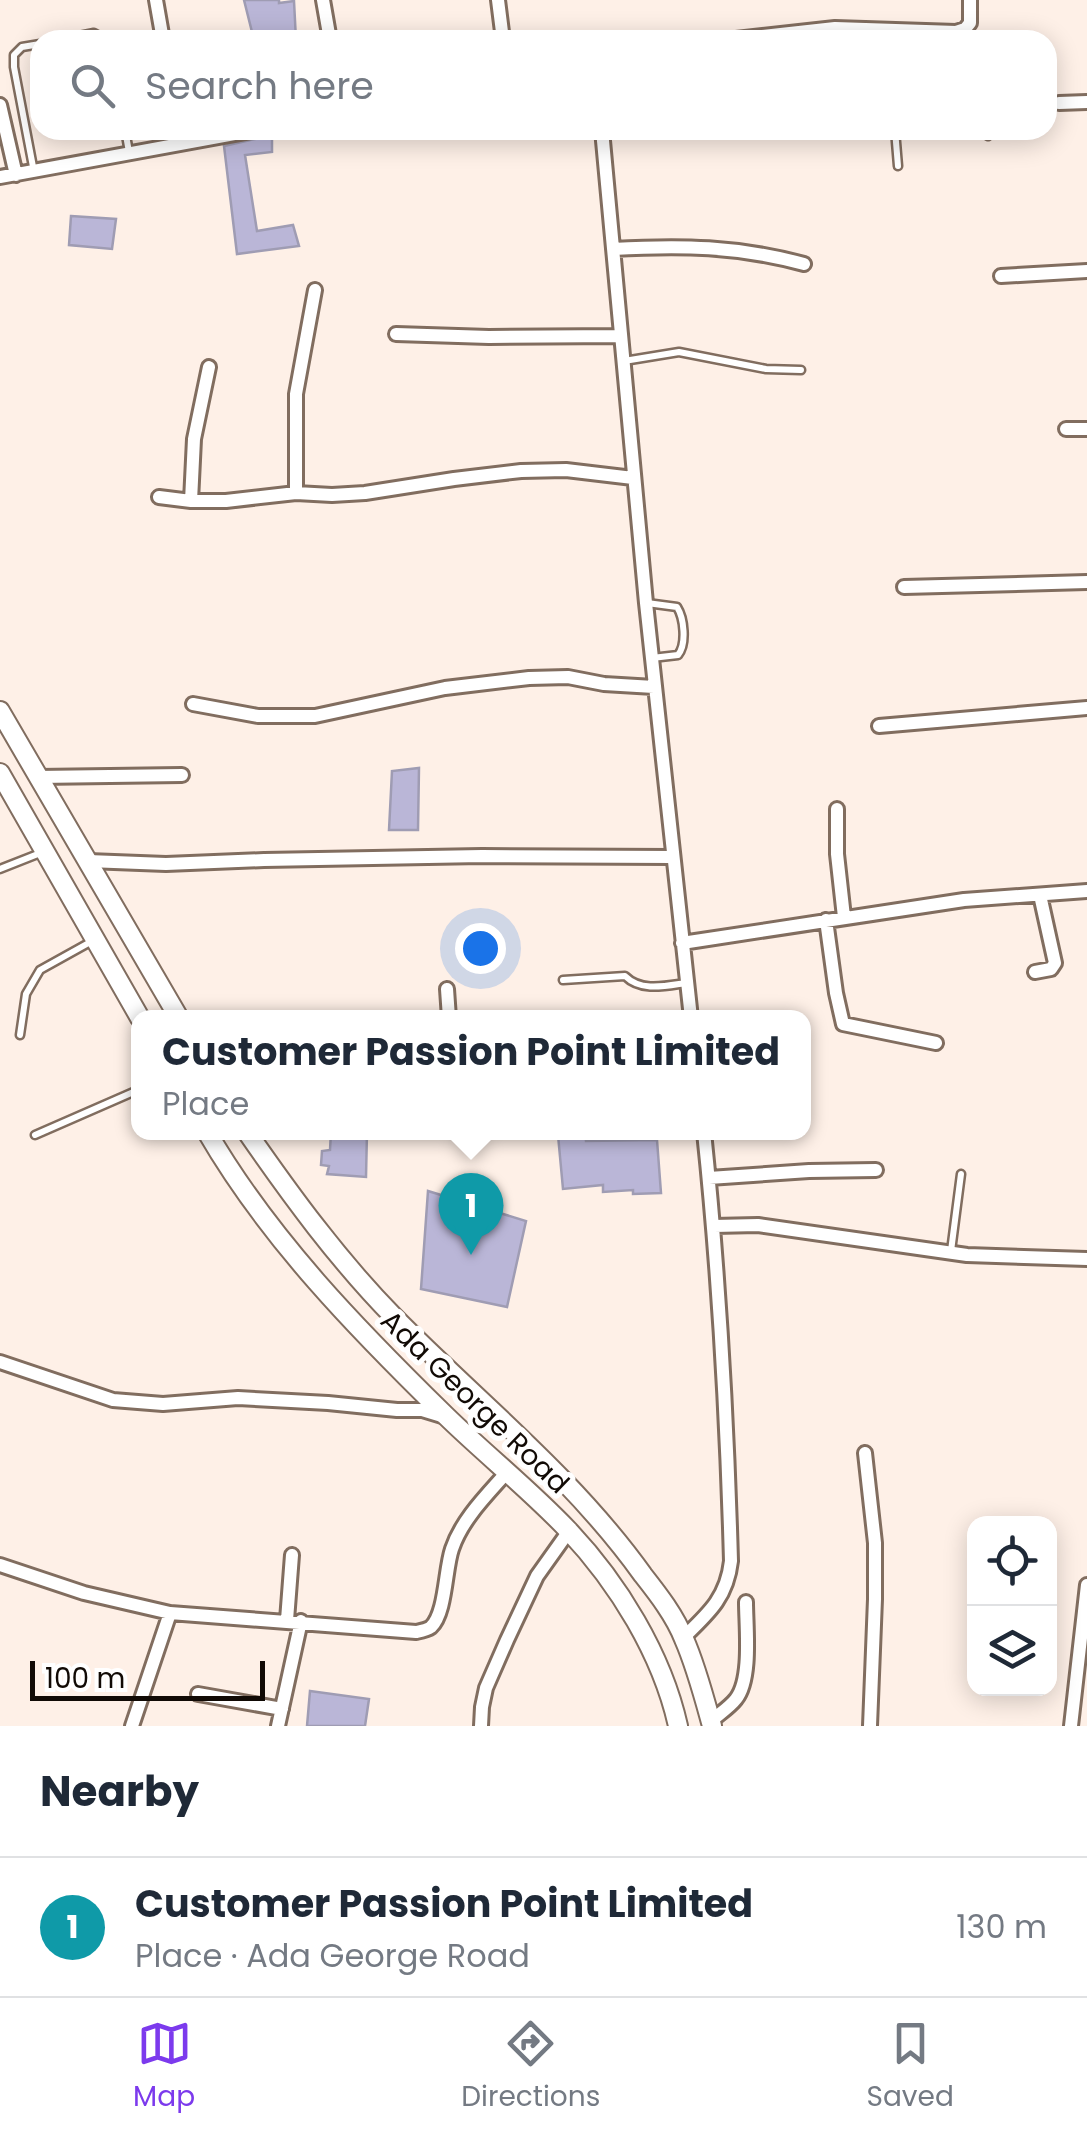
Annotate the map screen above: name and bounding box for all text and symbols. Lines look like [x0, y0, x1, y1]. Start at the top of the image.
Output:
search box [30, 30, 1057, 140]
icon: search [65, 58, 120, 113]
text: Search here [145, 59, 374, 112]
your location [455, 923, 506, 974]
popup [131, 1010, 811, 1140]
text: Customer Passion Point Limited [162, 1025, 780, 1078]
text: Place [162, 1081, 249, 1126]
pin: 1 [438, 1172, 504, 1255]
street label: Ada George Road [372, 1302, 578, 1502]
map controls [967, 1516, 1057, 1696]
button: locate [967, 1516, 1057, 1606]
button: layers [967, 1606, 1057, 1696]
scale bar [30, 1656, 265, 1700]
text: 100 m [45, 1659, 125, 1698]
text: Nearby [40, 1762, 199, 1821]
text: Customer Passion Point Limited [135, 1877, 753, 1930]
text: 1 [66, 1904, 79, 1949]
text: 130 m [956, 1904, 1047, 1949]
text: Place · Ada George Road [135, 1933, 530, 1978]
tab: Map [133, 2016, 195, 2118]
tab: Directions [461, 2016, 600, 2118]
tab: Saved [867, 2016, 954, 2118]

